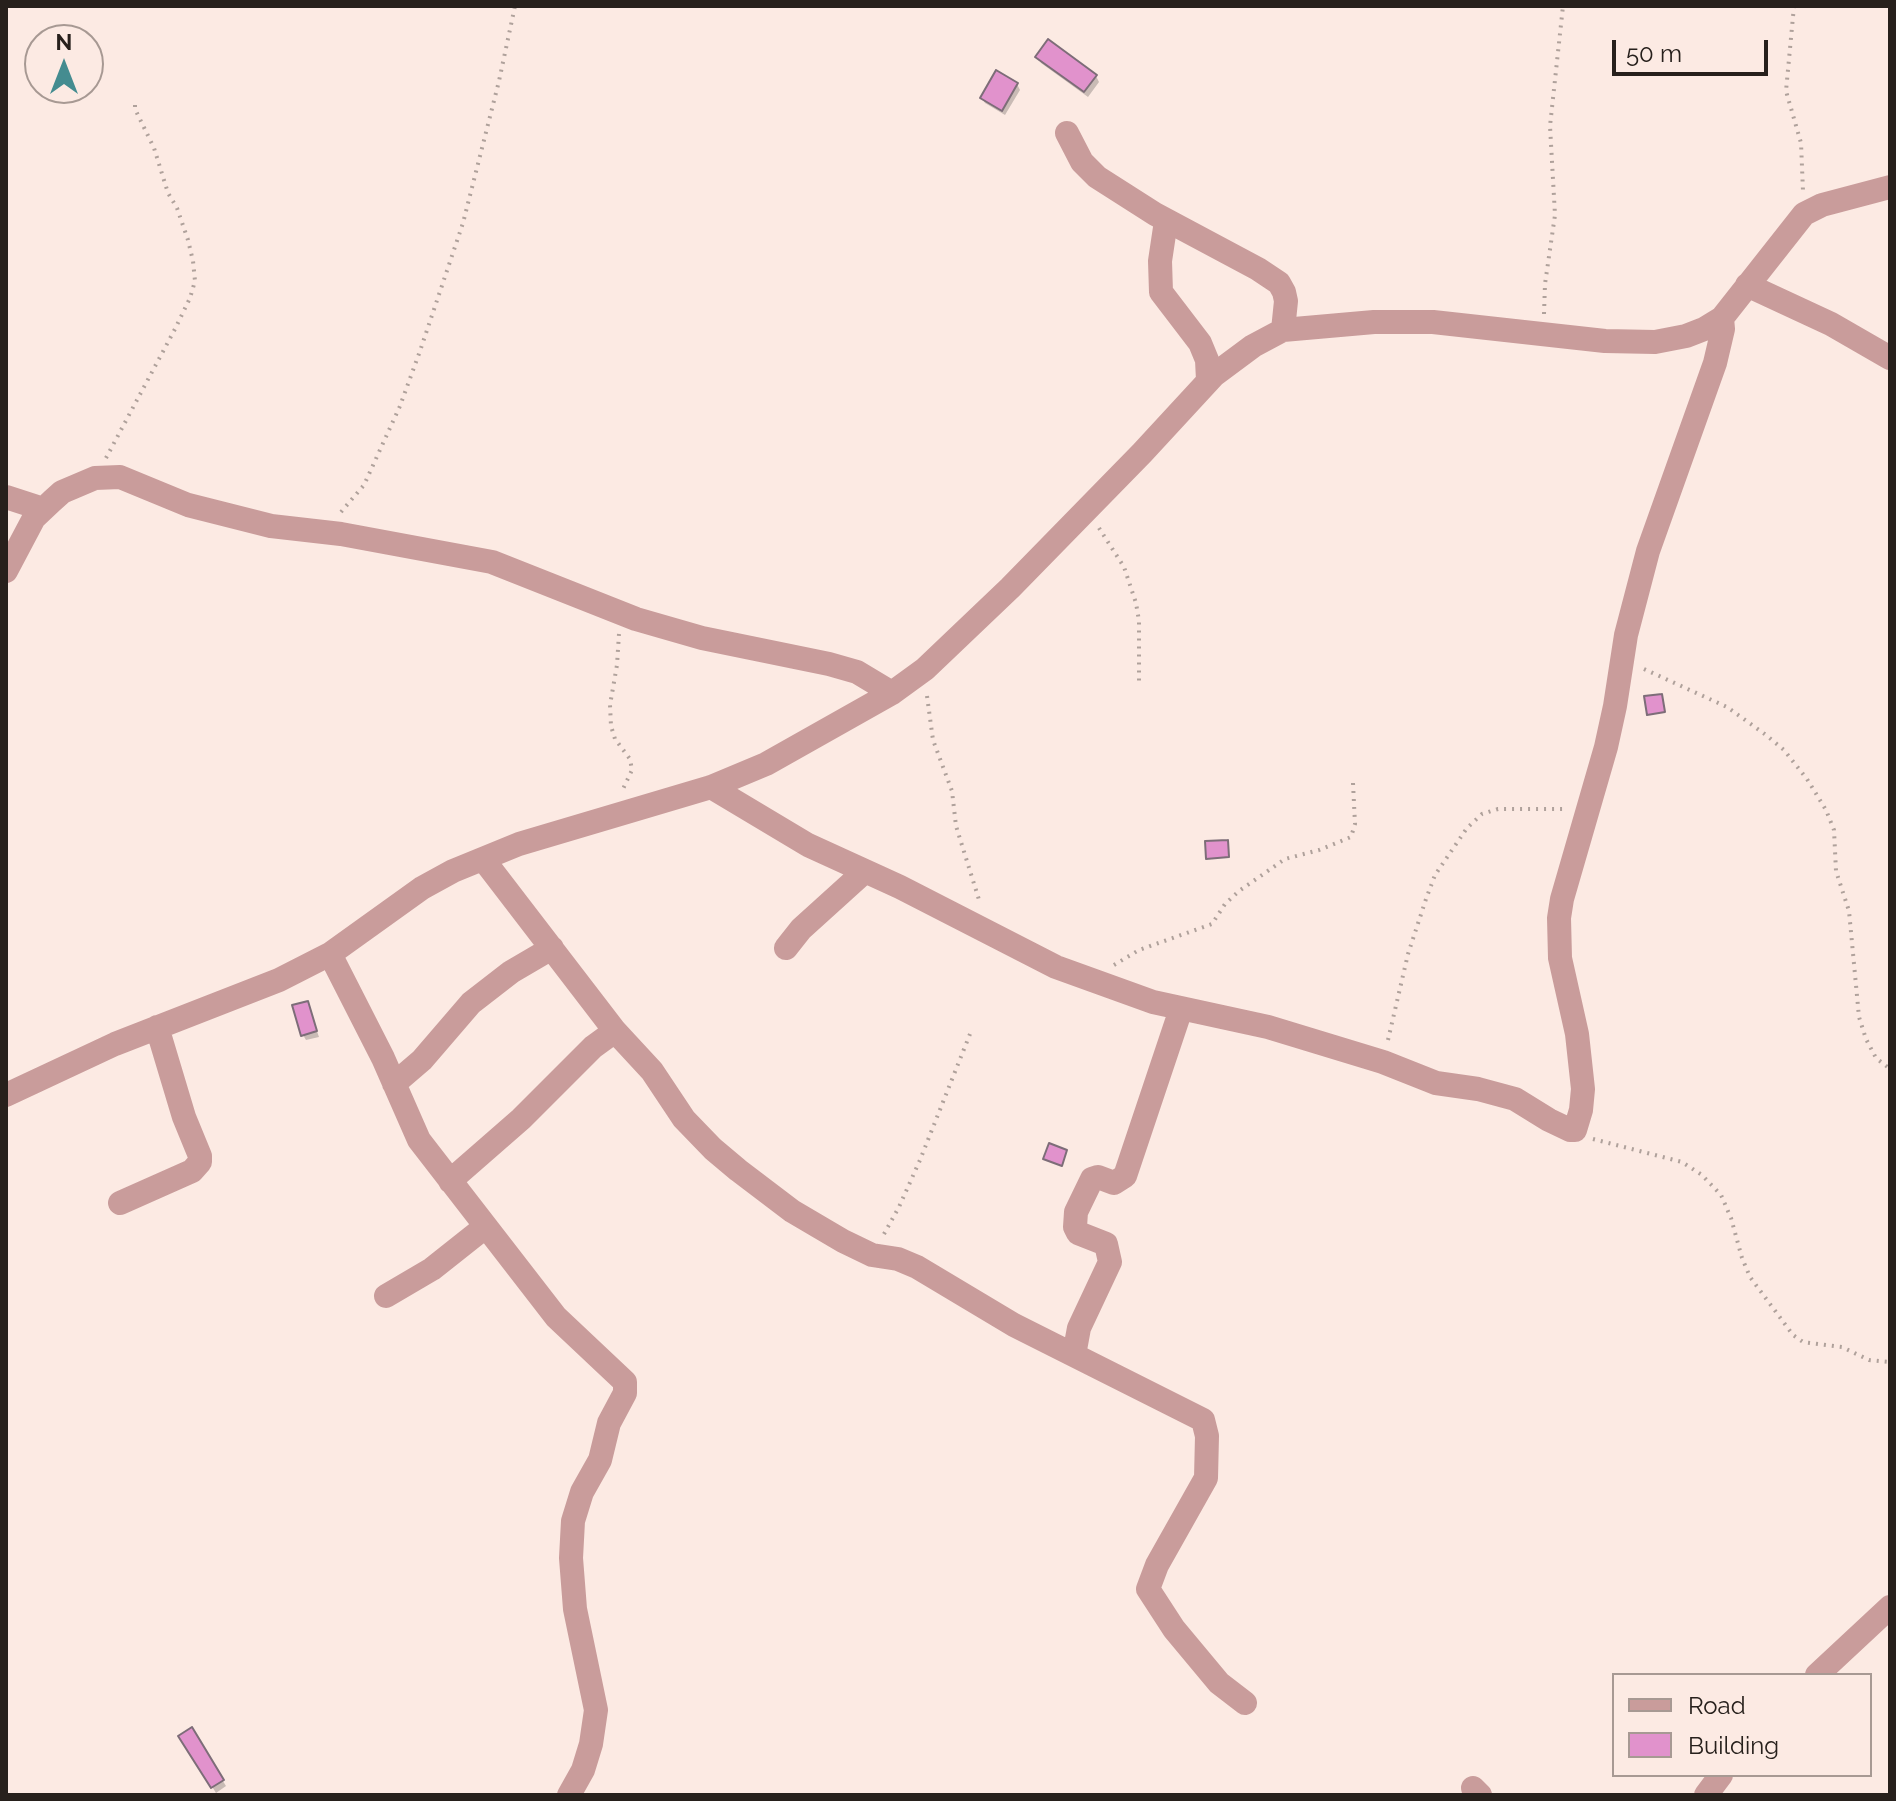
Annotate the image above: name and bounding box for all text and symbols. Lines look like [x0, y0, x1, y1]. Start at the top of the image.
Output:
north arrow [24, 24, 104, 104]
scale bar [1616, 24, 1772, 74]
text: N [56, 29, 72, 55]
text: 50 m [1626, 39, 1682, 68]
legend [1612, 1673, 1872, 1777]
text: Road [1688, 1691, 1746, 1720]
text: Building [1688, 1731, 1779, 1760]

